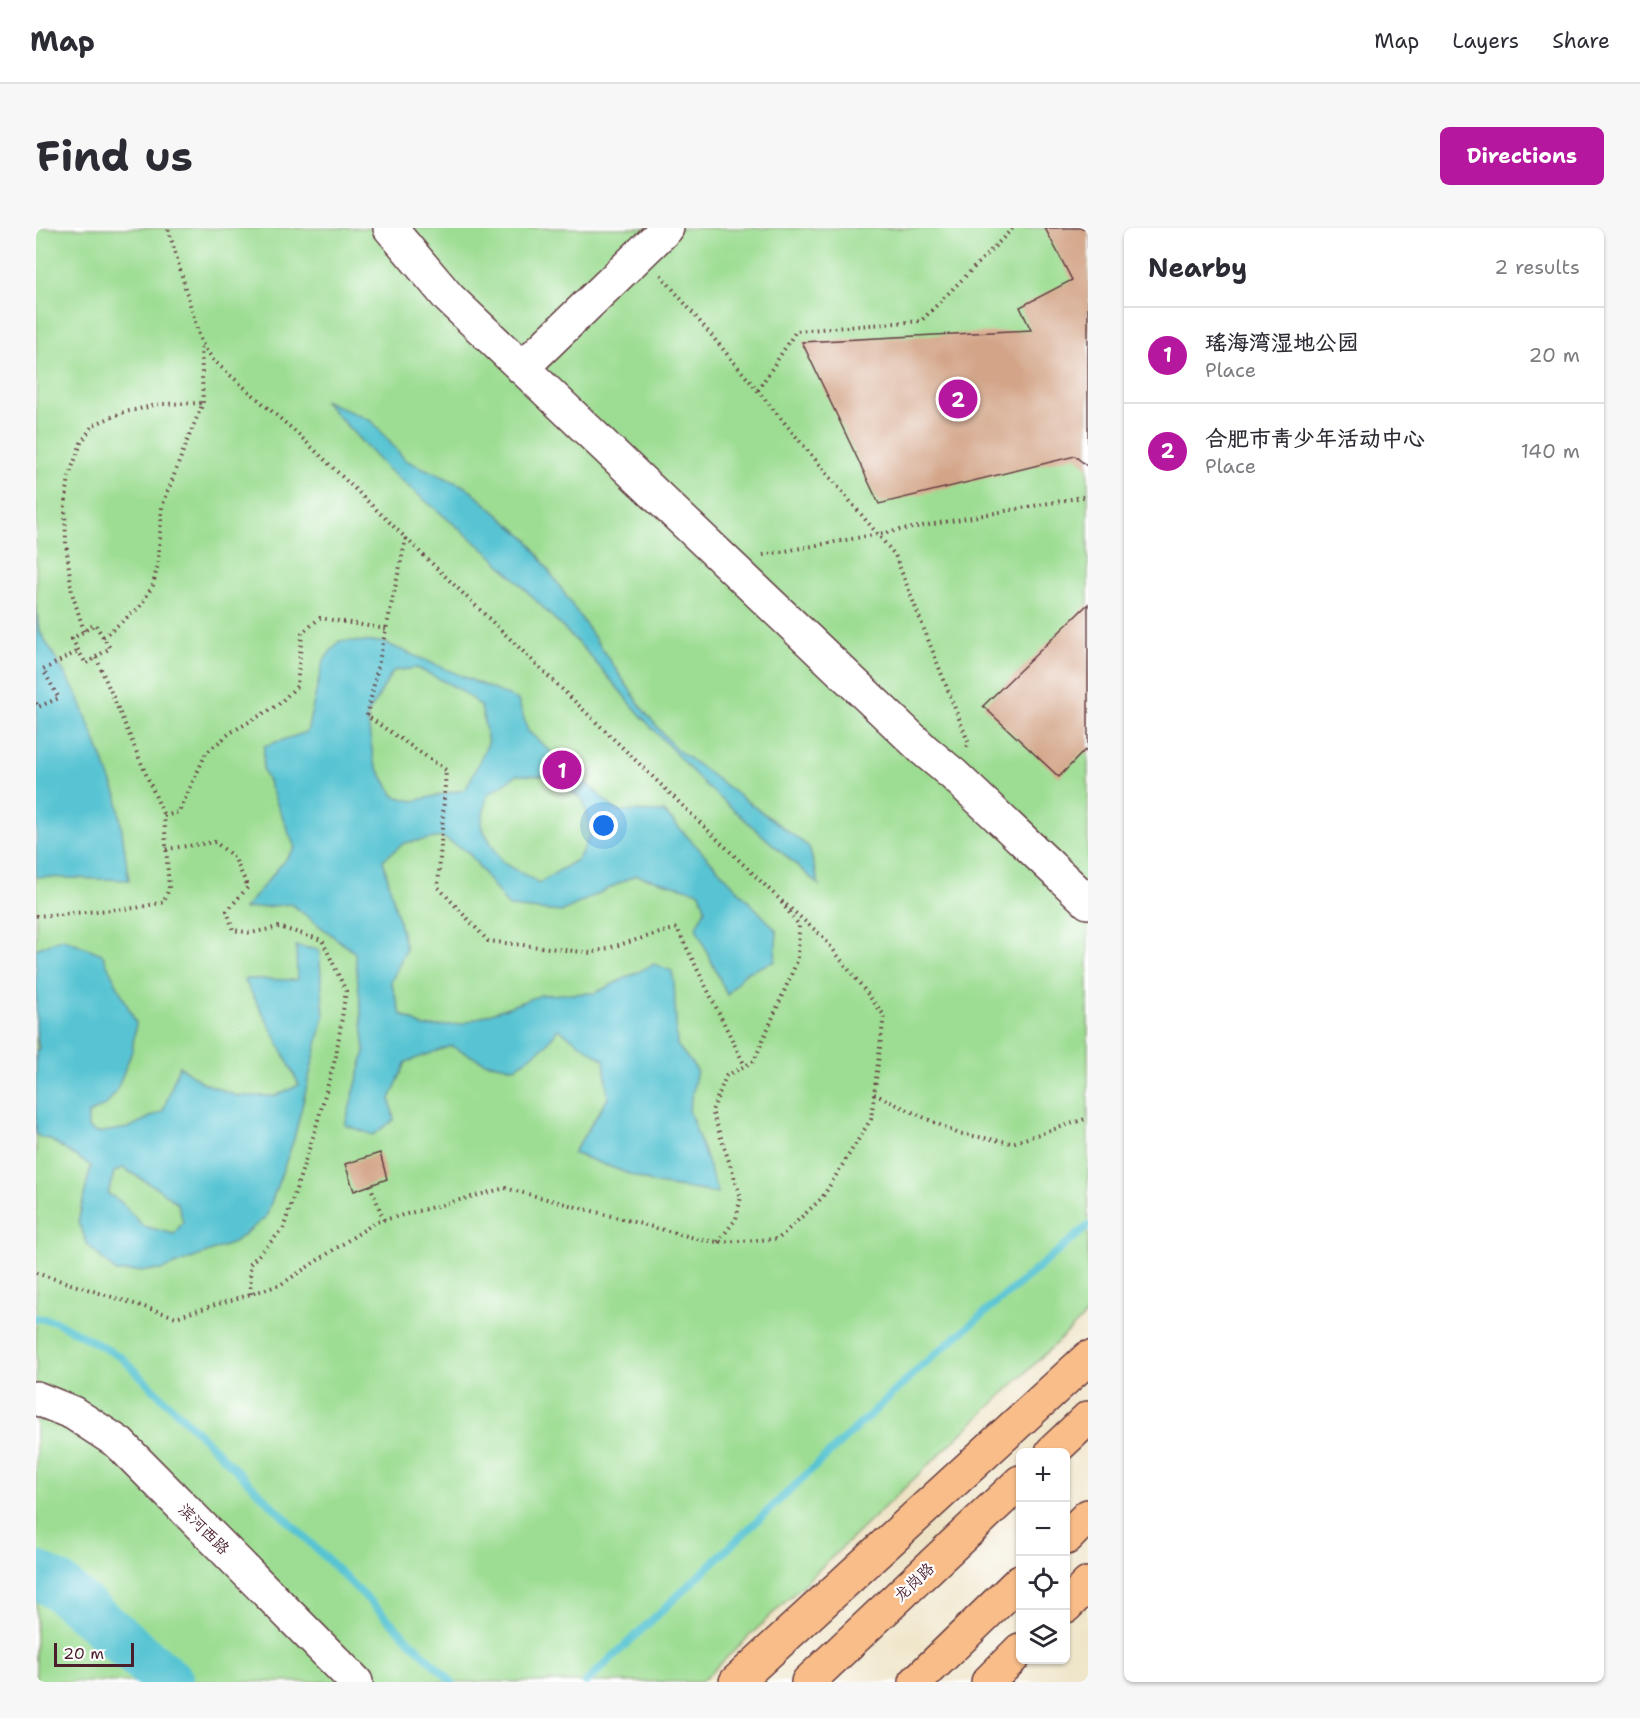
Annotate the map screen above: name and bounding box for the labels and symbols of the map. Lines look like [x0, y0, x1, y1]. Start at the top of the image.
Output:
pin: 2 [938, 376, 978, 422]
pin: 1 [542, 748, 582, 792]
your location [589, 811, 618, 840]
street label: 滨河西路 [174, 1499, 234, 1559]
street label: 龙岗路 [889, 1558, 939, 1606]
scale bar [54, 1640, 134, 1668]

